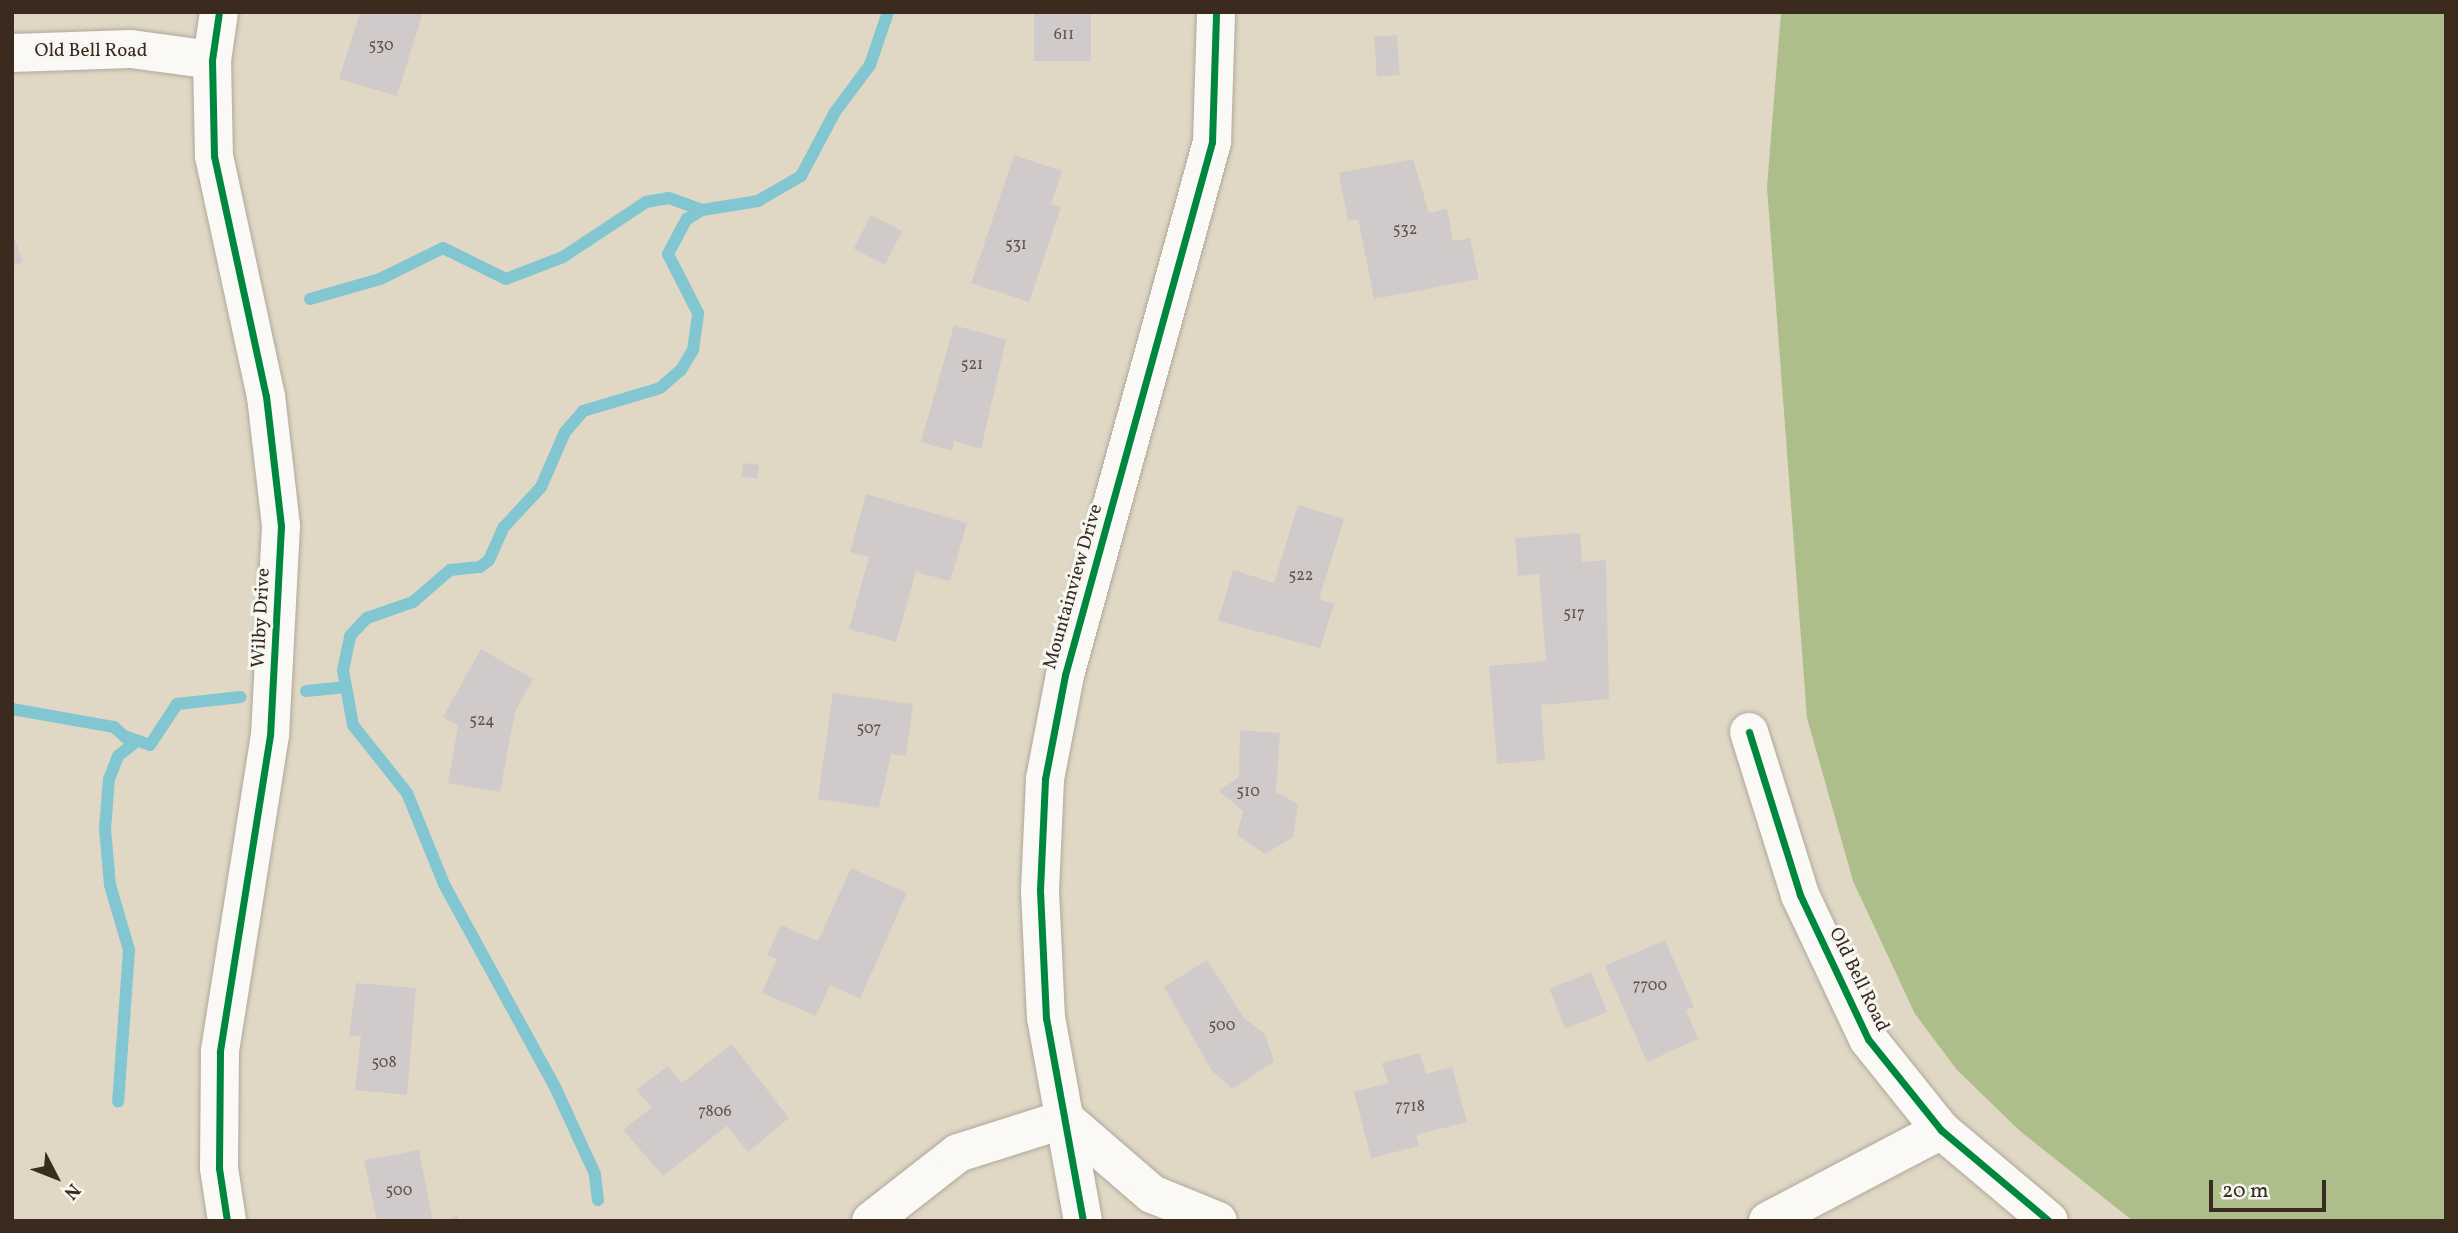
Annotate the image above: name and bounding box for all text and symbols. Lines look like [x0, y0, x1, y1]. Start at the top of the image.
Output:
house number: 611 [1054, 25, 1074, 45]
house number: 530 [368, 36, 394, 56]
street label: Old Bell Road [35, 41, 147, 63]
house number: 532 [1393, 220, 1417, 240]
house number: 531 [1005, 235, 1027, 255]
house number: 521 [961, 355, 983, 375]
street label: Mountainview Drive [1039, 501, 1109, 673]
house number: 522 [1289, 566, 1313, 586]
street label: Wilby Drive [248, 567, 276, 669]
house number: 517 [1563, 604, 1585, 624]
house number: 524 [469, 711, 495, 731]
house number: 507 [857, 719, 881, 739]
house number: 510 [1236, 782, 1260, 802]
street label: Old Bell Road [1823, 924, 1893, 1036]
house number: 7700 [1633, 976, 1667, 996]
house number: 500 [1209, 1016, 1235, 1036]
house number: 508 [371, 1053, 397, 1073]
house number: 7718 [1395, 1097, 1425, 1117]
house number: 7806 [698, 1102, 732, 1122]
north arrow [21, 1142, 91, 1212]
scale bar [2213, 1166, 2330, 1210]
text: N [57, 1177, 86, 1205]
text: 20 m [2222, 1177, 2268, 1206]
house number: 500 [386, 1181, 412, 1201]

